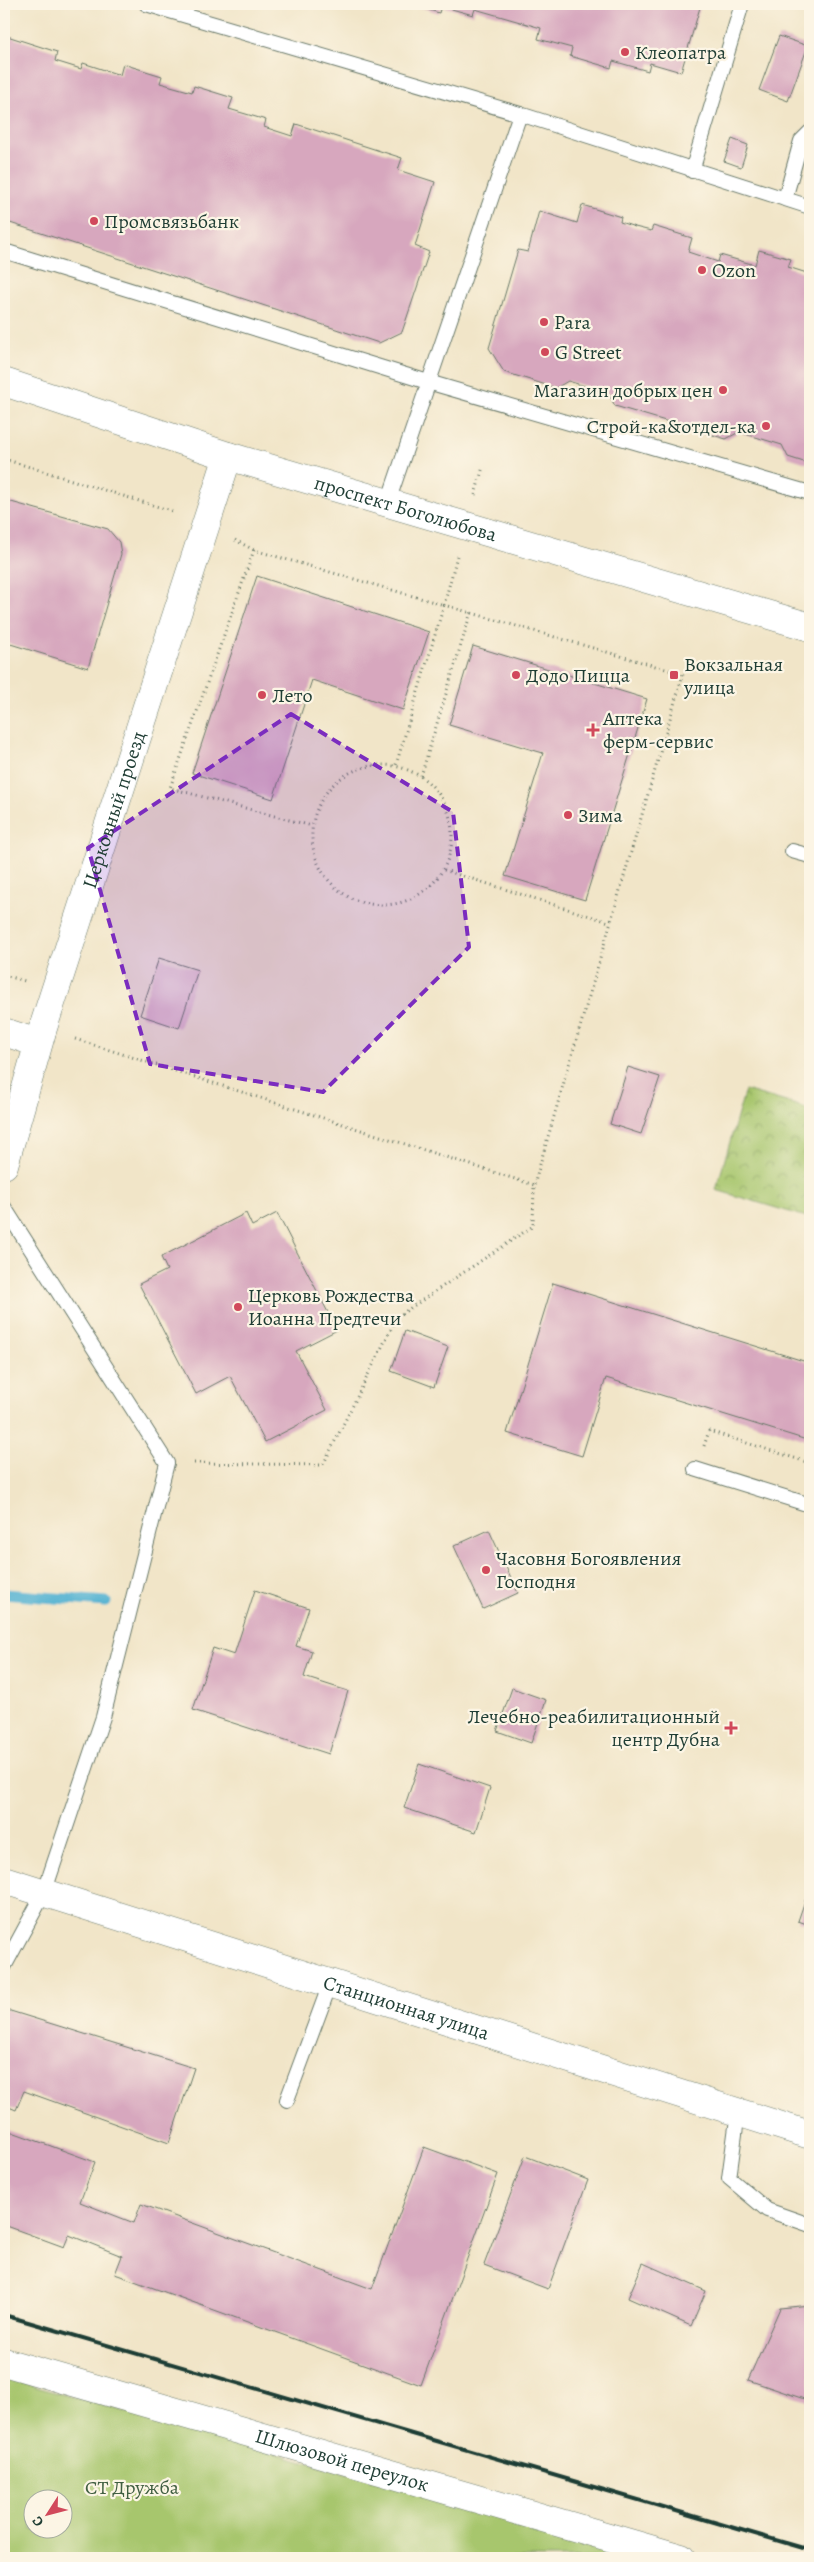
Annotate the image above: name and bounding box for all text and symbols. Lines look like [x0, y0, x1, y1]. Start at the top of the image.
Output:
place label: Клеопатра [635, 39, 727, 66]
marker: Клеопатра [619, 46, 631, 58]
place label: Промсвязьбанк [104, 208, 239, 235]
marker: Промсвязьбанк [88, 215, 100, 227]
place label: Ozon [712, 257, 756, 284]
marker: Ozon [696, 264, 708, 276]
place label: Para [554, 309, 591, 336]
marker: Para [538, 316, 550, 328]
place label: G Street [555, 339, 622, 366]
marker: G Street [539, 346, 551, 358]
place label: Магазин добрых цен [534, 377, 713, 404]
marker: Магазин добрых цен [717, 384, 729, 396]
place label: Строй-ка&отдел-ка [587, 413, 757, 440]
marker: Строй-ка&отдел-ка [760, 420, 772, 432]
street label: проспект Боголюбова [311, 469, 501, 548]
place label: Вокзальная улица [683, 651, 783, 701]
place label: Додо Пицца [526, 662, 631, 689]
marker: Додо Пицца [510, 669, 522, 681]
marker: Вокзальная улица [668, 669, 680, 681]
place label: Лето [272, 682, 313, 709]
marker: Лето [256, 689, 268, 701]
place label: Аптека ферм-сервис [602, 705, 714, 755]
marker: Аптека ферм-сервис [587, 724, 599, 736]
street label: Церковный проезд [76, 728, 152, 892]
place label: Зима [578, 802, 623, 829]
marker: Зима [562, 809, 574, 821]
place label: Церковь Рождества Иоанна Предтечи [248, 1282, 415, 1332]
marker: Церковь Рождества Иоанна Предтечи [232, 1301, 244, 1313]
place label: Часовня Богоявления Господня [496, 1545, 681, 1595]
marker: Часовня Богоявления Господня [480, 1564, 492, 1576]
place label: Лечебно-реабилитационный центр Дубна [468, 1703, 721, 1753]
marker: Лечебно-реабилитационный центр Дубна [724, 1721, 738, 1735]
street label: Станционная улица [320, 1969, 493, 2047]
street label: Шлюзовой переулок [252, 2422, 432, 2498]
park label: СТ Дружба [85, 2474, 180, 2501]
north arrow [22, 2490, 72, 2540]
text: С [27, 2512, 48, 2530]

